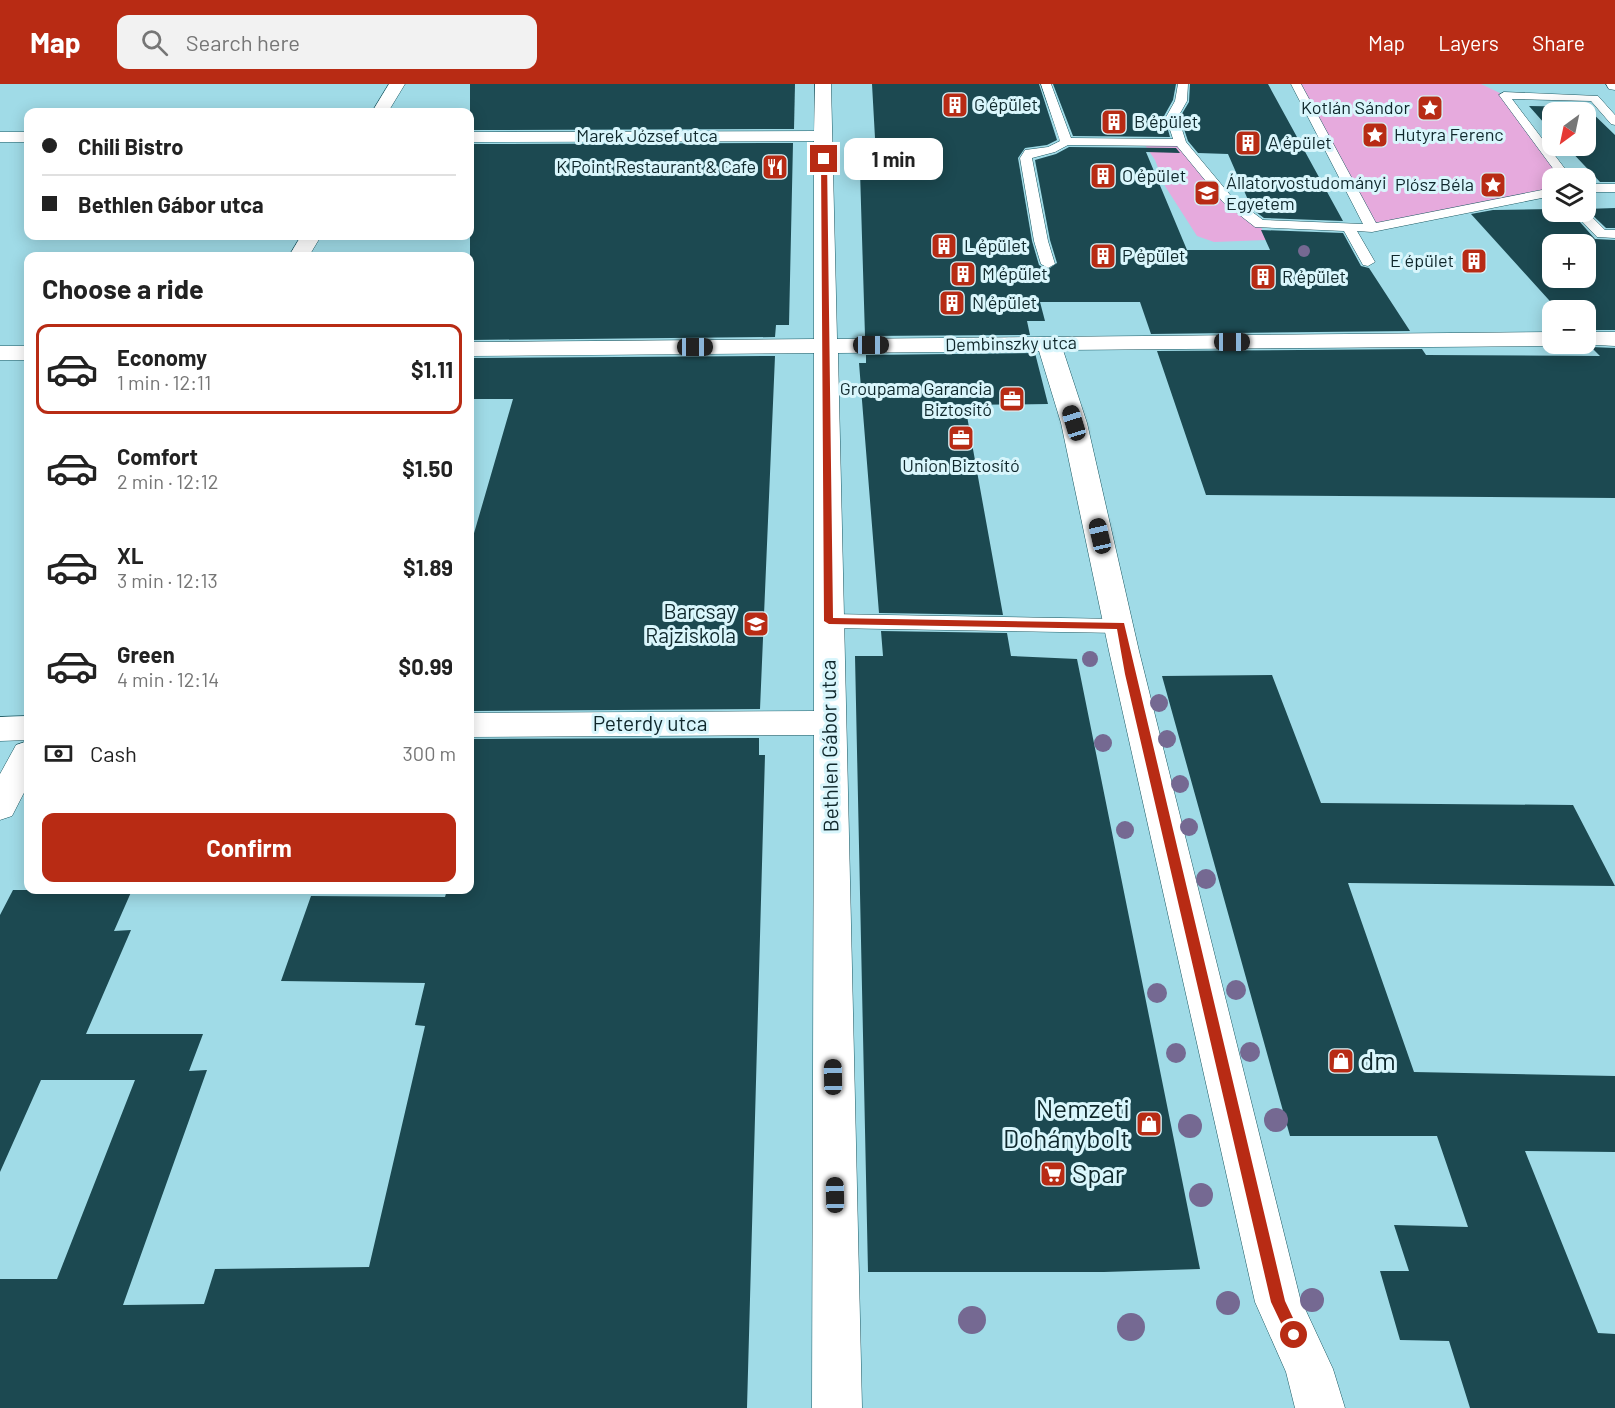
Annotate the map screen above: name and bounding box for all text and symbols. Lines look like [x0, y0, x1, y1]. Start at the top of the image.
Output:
search box [117, 15, 537, 69]
text: Map [30, 25, 81, 59]
icon: search [138, 26, 171, 59]
text: Search here [186, 29, 300, 55]
text: Map [1368, 30, 1405, 55]
text: Layers [1438, 30, 1499, 55]
text: Share [1532, 30, 1585, 55]
building icon: G épület [940, 90, 970, 120]
place label: G épület [974, 93, 1038, 115]
place icon: Kotlán Sándor [1415, 93, 1445, 123]
place label: Kotlán Sándor [1301, 96, 1410, 118]
north arrow [1542, 102, 1596, 156]
map controls [1542, 102, 1596, 354]
building icon: B épület [1099, 107, 1129, 137]
place label: B épület [1134, 110, 1198, 132]
place icon: Hutyra Ferenc [1360, 120, 1390, 150]
place label: Hutyra Ferenc [1394, 123, 1504, 145]
street label: Marek József utca [576, 124, 718, 146]
building icon: A épület [1233, 128, 1263, 158]
place label: A épület [1268, 131, 1332, 153]
text: Chili Bistro [78, 133, 183, 159]
callout: 1 min [845, 138, 944, 180]
route end [810, 145, 837, 172]
text: 1 min [872, 147, 915, 171]
restaurant icon: K Point Restaurant & Cafe [760, 152, 790, 182]
place label: K Point Restaurant & Cafe [556, 155, 756, 177]
building icon: O épület [1088, 161, 1118, 191]
place label: O épület [1122, 164, 1186, 186]
button: layers [1542, 168, 1596, 222]
place icon: Plósz Béla [1478, 170, 1508, 200]
place label: Állatorvostudományi Egyetem [1226, 171, 1387, 214]
place label: Plósz Béla [1395, 173, 1474, 195]
school or university icon: Állatorvostudományi Egyetem [1192, 178, 1222, 208]
text: Bethlen Gábor utca [78, 191, 264, 217]
building icon: L épület [929, 231, 959, 261]
place label: L épület [964, 234, 1027, 256]
button: + [1542, 234, 1596, 288]
building icon: P épület [1088, 241, 1118, 271]
place label: P épület [1122, 244, 1186, 266]
building icon: E épület [1459, 246, 1489, 276]
place label: E épület [1390, 249, 1454, 271]
building icon: M épület [948, 259, 978, 289]
place label: M épület [982, 262, 1048, 284]
building icon: R épület [1248, 262, 1278, 292]
place label: R épület [1282, 265, 1346, 287]
text: Choose a ride [42, 272, 204, 304]
building icon: N épület [937, 288, 967, 318]
place label: N épület [972, 291, 1037, 313]
button: − [1542, 300, 1596, 354]
street label: Dembinszky utca [945, 331, 1077, 355]
car [1214, 333, 1250, 351]
car [853, 336, 889, 354]
car [677, 338, 713, 356]
icon: car [45, 342, 99, 396]
text: Economy [117, 344, 207, 370]
text: $1.11 [411, 356, 453, 382]
text: 1 min · 12:11 [117, 370, 211, 394]
place label: Groupama Garancia Biztosító [840, 377, 992, 420]
office icon: Groupama Garancia Biztosító [997, 384, 1027, 414]
car [1060, 403, 1088, 443]
office icon: Union Biztosító [946, 423, 976, 453]
icon: car [45, 441, 99, 495]
text: Comfort [117, 443, 198, 469]
place label: Union Biztosító [902, 454, 1020, 476]
text: $1.50 [402, 455, 453, 481]
text: 2 min · 12:12 [117, 469, 219, 493]
car [1087, 516, 1113, 556]
icon: car [45, 540, 99, 594]
text: XL [117, 542, 143, 568]
text: $1.89 [403, 554, 453, 580]
text: 3 min · 12:13 [117, 568, 218, 592]
place label: Barcsay Rajziskola [645, 598, 736, 647]
school or university icon: Barcsay Rajziskola [741, 609, 771, 639]
icon: car [45, 639, 99, 693]
text: Green [117, 641, 175, 667]
text: $0.99 [399, 653, 453, 679]
street label: Bethlen Gábor utca [814, 659, 843, 833]
text: 4 min · 12:14 [117, 667, 219, 691]
street label: Peterdy utca [593, 710, 707, 735]
icon: cash [42, 737, 75, 770]
text: Cash [90, 740, 137, 766]
text: 300 m [403, 741, 456, 765]
button: Confirm [42, 813, 456, 882]
place label: dm [1360, 1044, 1396, 1075]
shop icon: dm [1326, 1046, 1356, 1076]
car [824, 1059, 842, 1095]
place label: Nemzeti Dohánybolt [1003, 1092, 1130, 1153]
shop icon: Nemzeti Dohánybolt [1134, 1109, 1164, 1139]
place label: Spar [1072, 1157, 1125, 1188]
supermarket icon: Spar [1038, 1159, 1068, 1189]
car [826, 1177, 844, 1213]
route start [1280, 1321, 1307, 1348]

